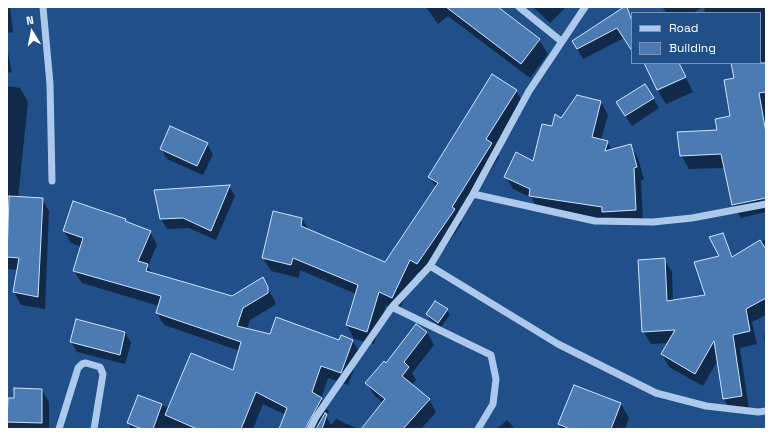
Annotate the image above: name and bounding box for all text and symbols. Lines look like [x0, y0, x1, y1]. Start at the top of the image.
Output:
north arrow [12, 12, 52, 52]
legend [631, 12, 761, 64]
text: N [25, 13, 35, 28]
text: Road [669, 20, 698, 36]
text: Building [669, 40, 716, 56]

